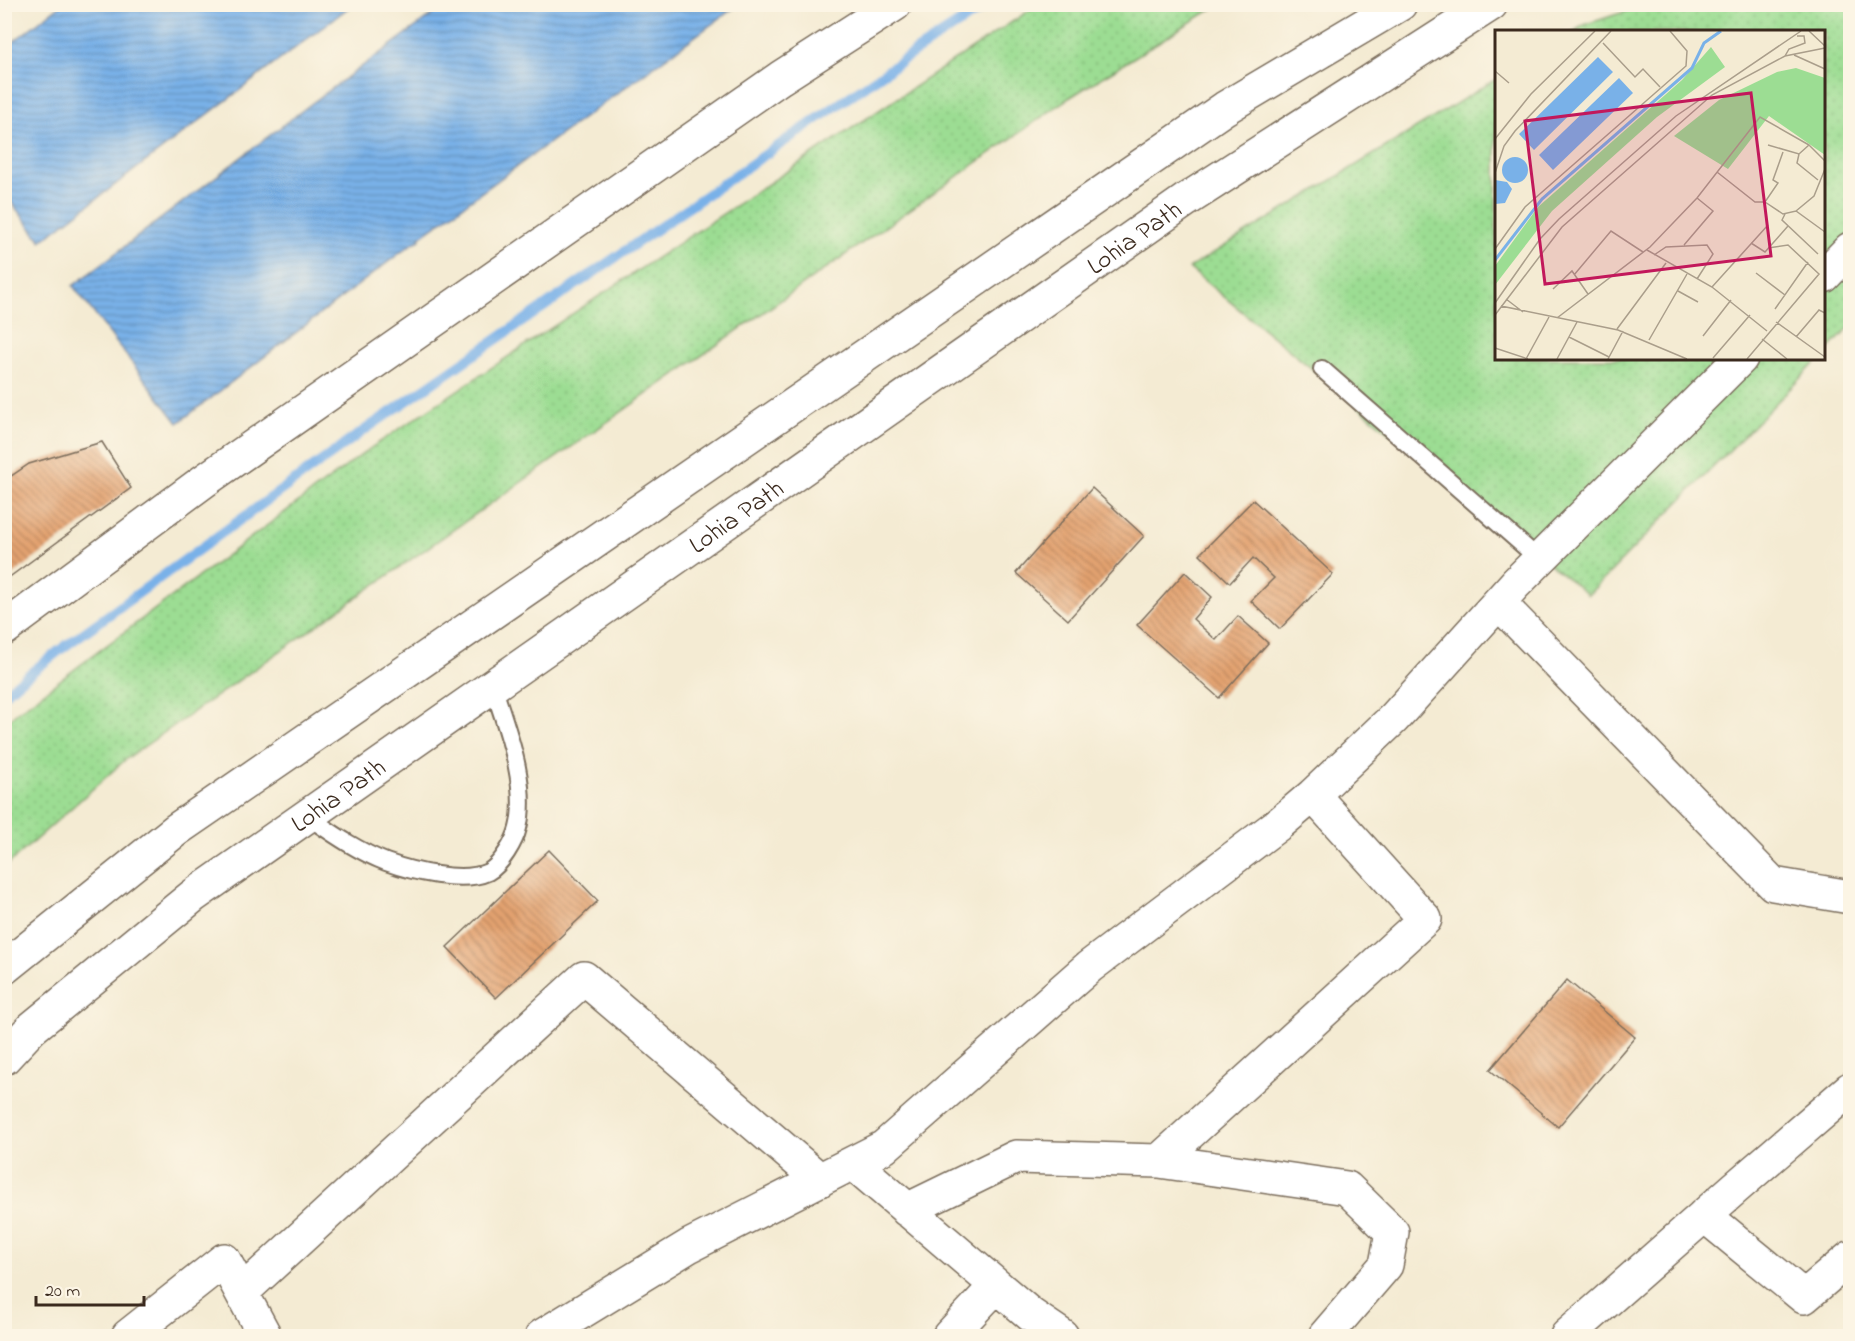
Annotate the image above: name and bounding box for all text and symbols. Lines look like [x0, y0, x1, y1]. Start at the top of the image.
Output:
inset map [1495, 30, 1825, 360]
street label: Lohia Path [1080, 192, 1191, 286]
street label: Lohia Path [682, 471, 793, 565]
street label: Lohia Path [284, 750, 395, 844]
scale bar [36, 1269, 144, 1307]
text: 20 m [45, 1279, 80, 1305]

